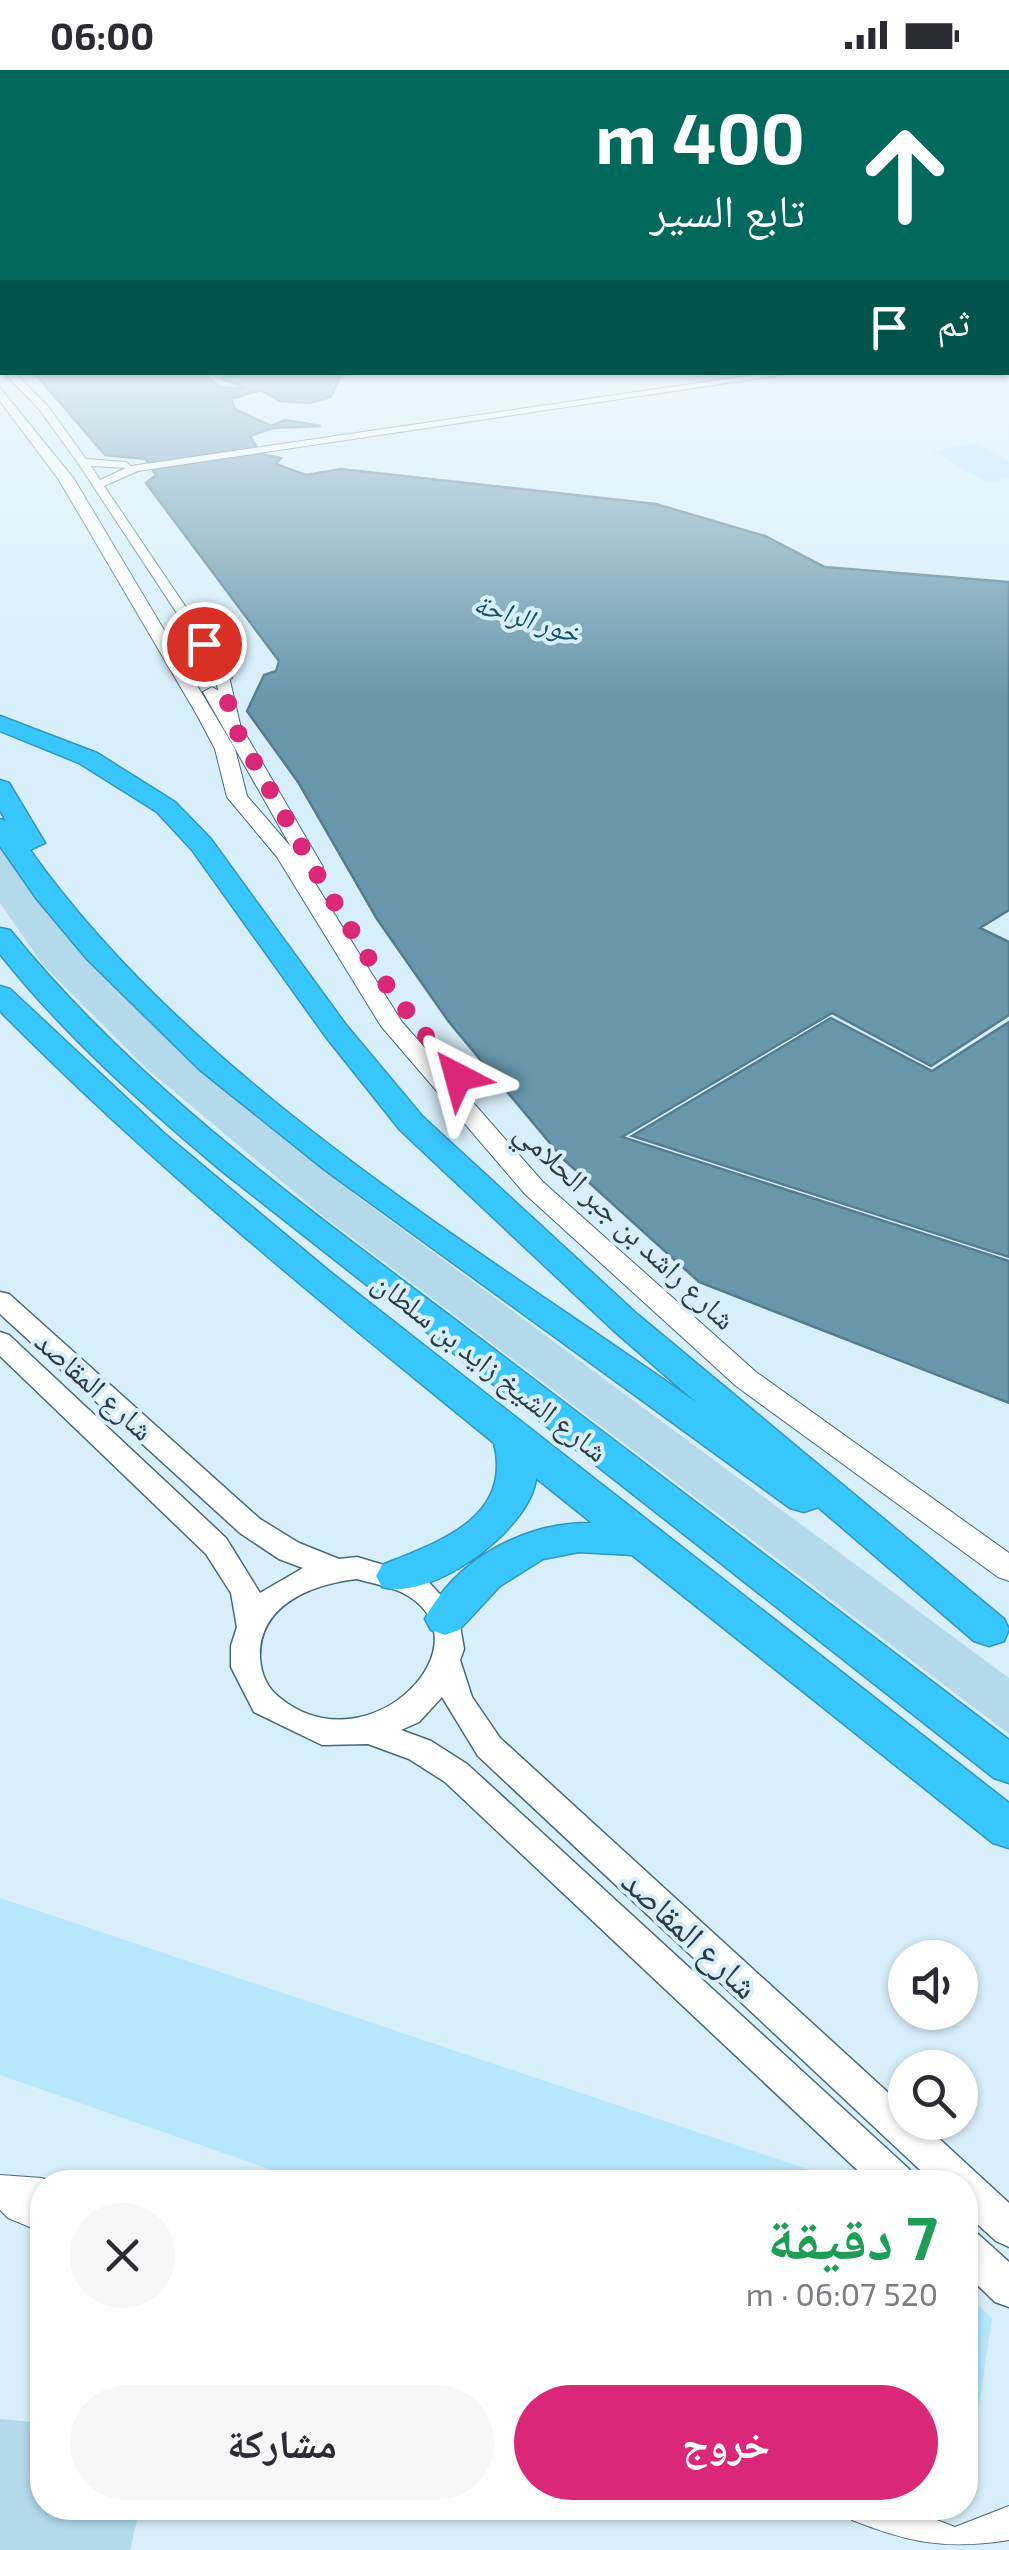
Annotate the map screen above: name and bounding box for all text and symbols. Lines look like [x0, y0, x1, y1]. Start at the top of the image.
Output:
text: 06:00 [50, 12, 154, 58]
text: 400 m [595, 94, 805, 178]
icon: ahead [840, 110, 970, 240]
text: تابع السير [650, 182, 805, 236]
text: ثم [937, 298, 970, 344]
icon: arrive [862, 300, 917, 355]
water label: خور الراحة [470, 585, 586, 650]
pin [162, 602, 247, 687]
icon: arrive [177, 617, 232, 672]
position arrow [406, 1025, 510, 1129]
street label: شارع راشد بن جبر الحلامي [503, 1113, 744, 1342]
street label: شارع الشيخ زايد بن سلطان [365, 1263, 616, 1471]
street label: شارع المقاصد [27, 1322, 162, 1449]
street label: شارع المقاصد [612, 1859, 768, 2008]
map controls [888, 1940, 978, 2140]
button: sound [888, 1940, 978, 2030]
button: search [888, 2050, 978, 2140]
text: 7 دقيقة [767, 2200, 938, 2272]
button: close [70, 2203, 175, 2308]
text: 520 m · 06:07 [746, 2274, 938, 2312]
button: مشاركة [70, 2385, 494, 2500]
button: خروج [514, 2385, 938, 2500]

